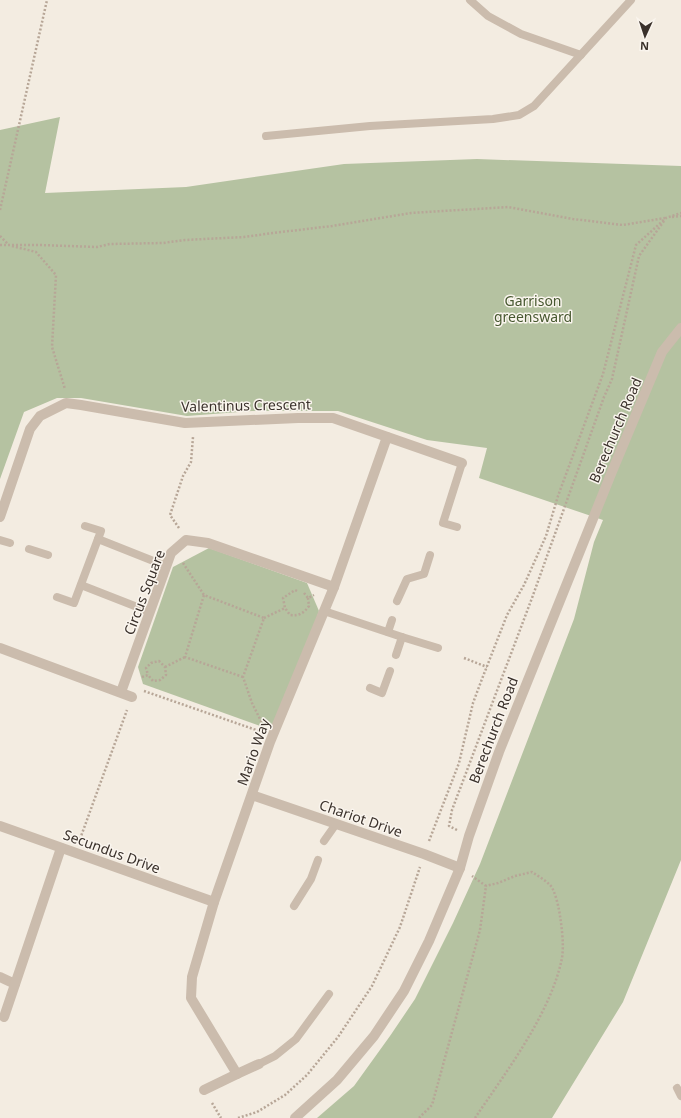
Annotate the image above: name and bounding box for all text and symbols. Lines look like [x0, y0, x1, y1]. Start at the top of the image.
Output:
north arrow [625, 16, 665, 56]
text: N [640, 39, 649, 54]
park label: Garrison greensward [494, 291, 572, 326]
street label: Berechurch Road [584, 374, 646, 486]
street label: Valentinus Crescent [181, 394, 311, 416]
street label: Circus Square [119, 547, 169, 637]
street label: Berechurch Road [464, 674, 522, 786]
street label: Mario Way [232, 715, 274, 788]
street label: Chariot Drive [317, 795, 405, 841]
street label: Secundus Drive [61, 825, 163, 877]

